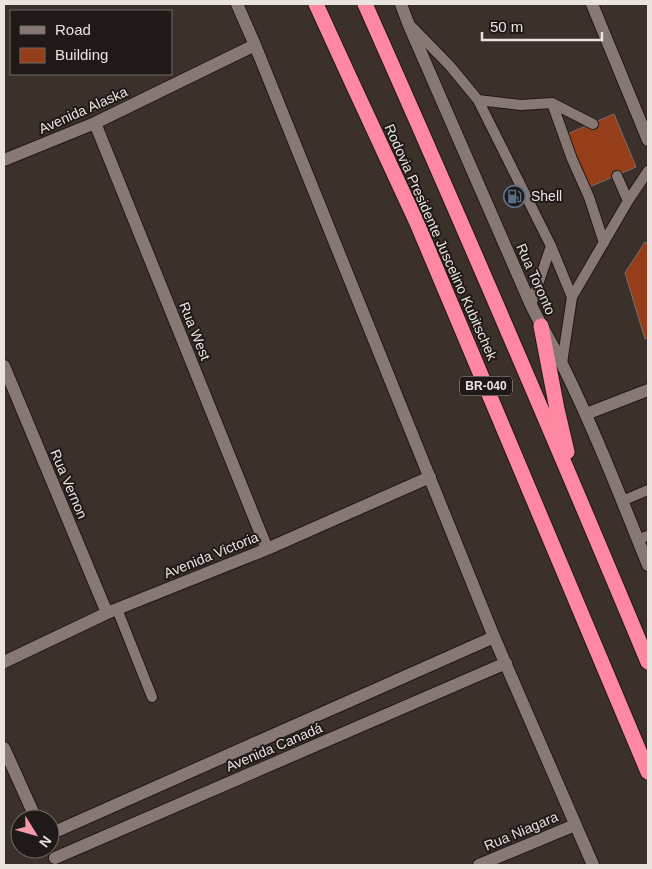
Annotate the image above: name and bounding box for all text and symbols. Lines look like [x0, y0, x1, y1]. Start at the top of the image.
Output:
legend [10, 10, 172, 75]
scale bar [482, 10, 602, 42]
text: 50 m [490, 18, 523, 35]
text: Road [55, 21, 91, 38]
text: Building [55, 46, 108, 63]
street label: Avenida Alaska [36, 83, 130, 137]
street label: Rodovia Presidente Juscelino Kubitschek [381, 121, 501, 363]
fuel station icon: Shell [503, 184, 527, 208]
place label: Shell [531, 188, 562, 204]
street label: Rua Toronto [513, 241, 559, 317]
street label: Rua West [176, 300, 214, 362]
road number: BR-040 [460, 376, 512, 396]
street label: Rua Vernon [47, 447, 91, 521]
street label: Avenida Victoria [161, 529, 261, 581]
street label: Avenida Canadá [223, 719, 325, 775]
street label: Rua Niagara [482, 808, 560, 854]
north arrow [10, 809, 60, 859]
text: N [36, 833, 55, 851]

